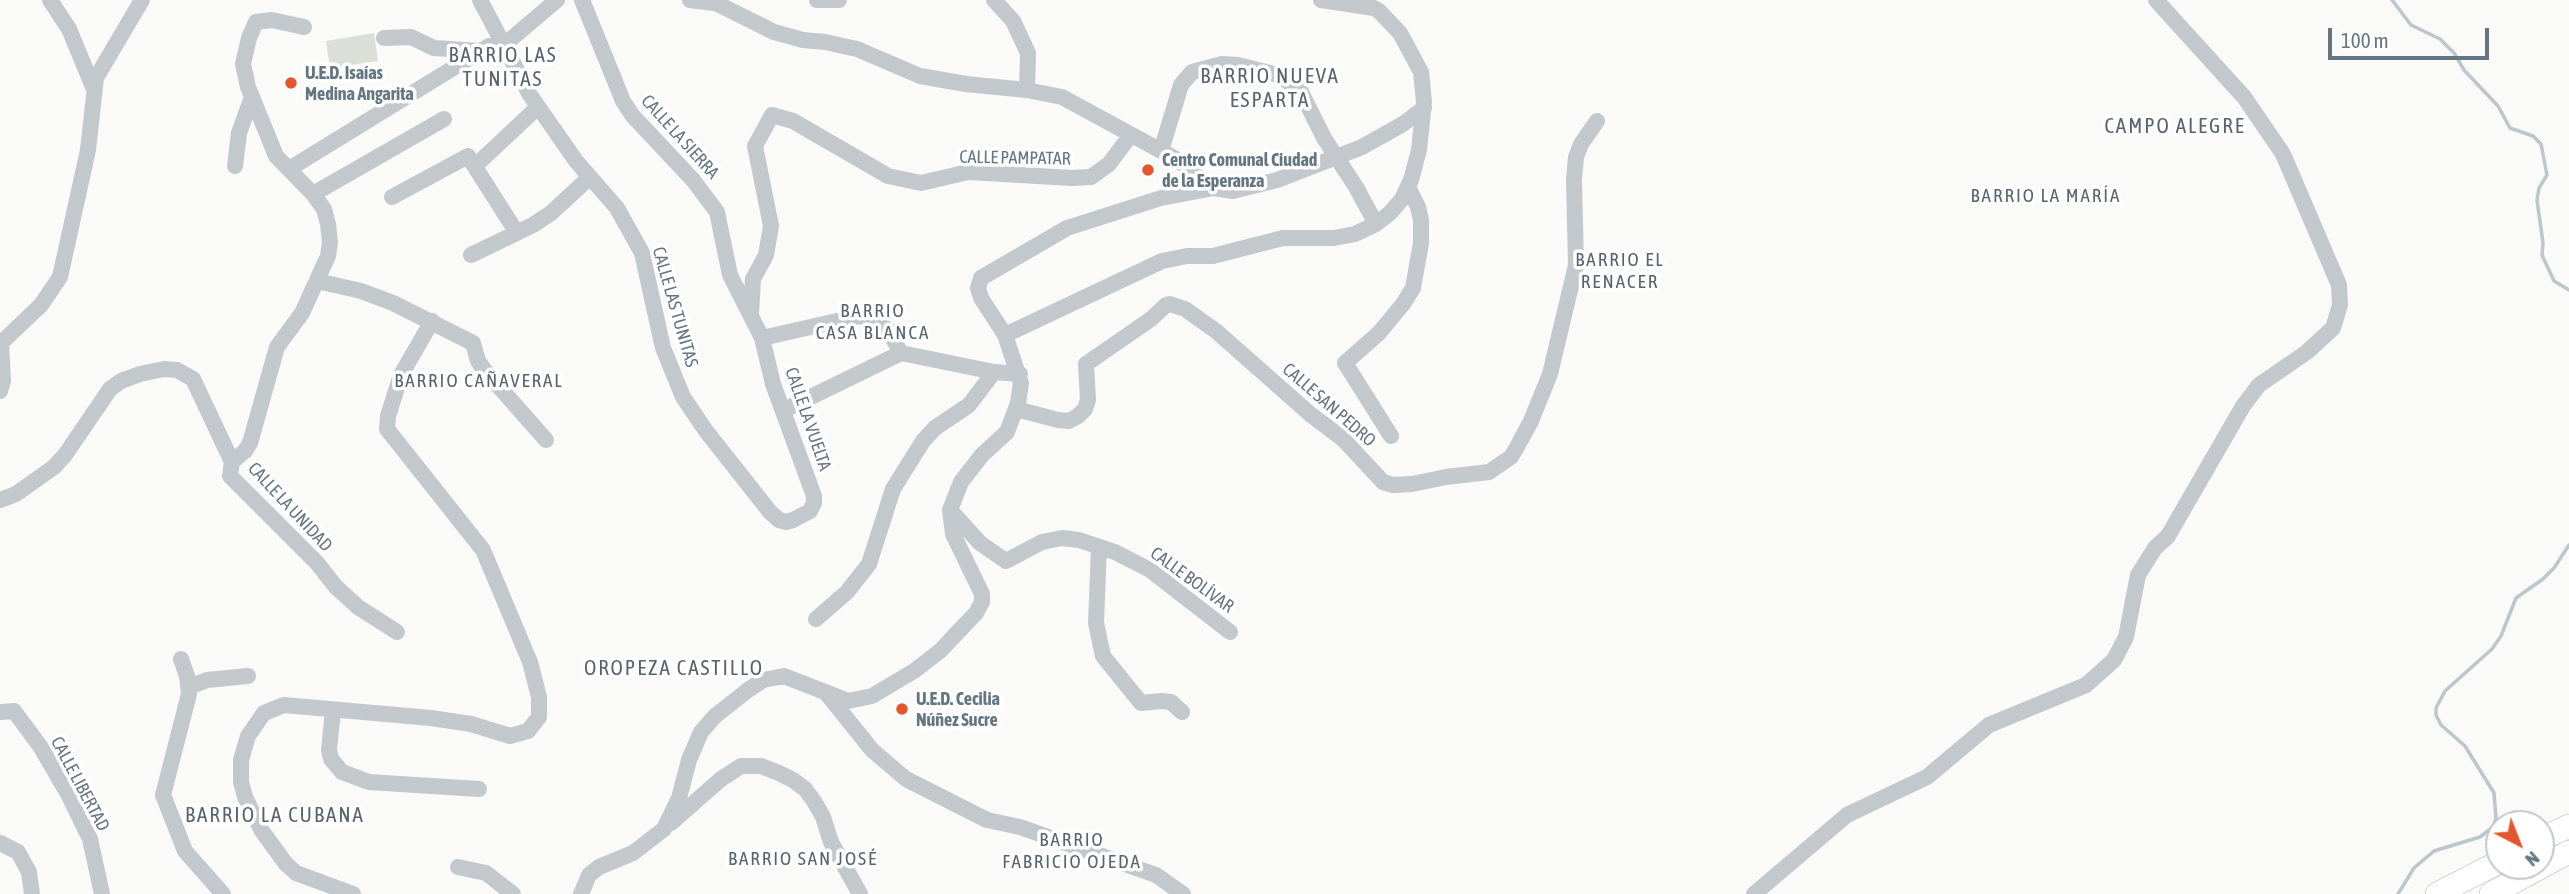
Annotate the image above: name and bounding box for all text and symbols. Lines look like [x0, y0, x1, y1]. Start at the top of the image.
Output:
scale bar [2331, 14, 2492, 58]
text: 100 m [2341, 28, 2389, 52]
district label: BARRIO LAS TUNITAS [450, 42, 556, 92]
place label: U.E.D. Isaías Medina Angarita [305, 62, 414, 104]
district label: BARRIO NUEVA ESPARTA [1202, 63, 1338, 113]
marker: U.E.D. Isaías Medina Angarita [283, 75, 299, 91]
street label: CALLE LA SIERRA [637, 90, 723, 184]
district label: CAMPO ALEGRE [2106, 113, 2244, 139]
street label: CALLE PAMPATAR [959, 146, 1071, 170]
place label: Centro Comunal Ciudad de la Esperanza [1162, 149, 1317, 192]
marker: Centro Comunal Ciudad de la Esperanza [1140, 162, 1156, 178]
district label: BARRIO LA MARÍA [1972, 185, 2120, 207]
street label: CALLE LAS TUNITAS [648, 244, 702, 370]
district label: BARRIO EL RENACER [1576, 249, 1664, 293]
district label: BARRIO CASA BLANCA [817, 300, 929, 344]
street label: CALLE SAN PEDRO [1278, 359, 1380, 451]
street label: CALLE LA VUELTA [780, 365, 836, 473]
district label: BARRIO CAÑAVERAL [396, 370, 562, 392]
street label: CALLE LA UNIDAD [243, 458, 337, 556]
street label: CALLE BOLÍVAR [1146, 543, 1238, 617]
district label: OROPEZA CASTILLO [586, 655, 762, 681]
place label: U.E.D. Cecilia Núñez Sucre [916, 688, 1000, 730]
marker: U.E.D. Cecilia Núñez Sucre [894, 701, 910, 717]
street label: CALLE LIBERTAD [46, 733, 114, 835]
district label: BARRIO LA CUBANA [187, 802, 363, 828]
north arrow [2485, 810, 2555, 880]
district label: BARRIO FABRICIO OJEDA [1004, 829, 1140, 873]
text: N [2521, 847, 2544, 871]
district label: BARRIO SAN JOSÉ [730, 848, 876, 870]

